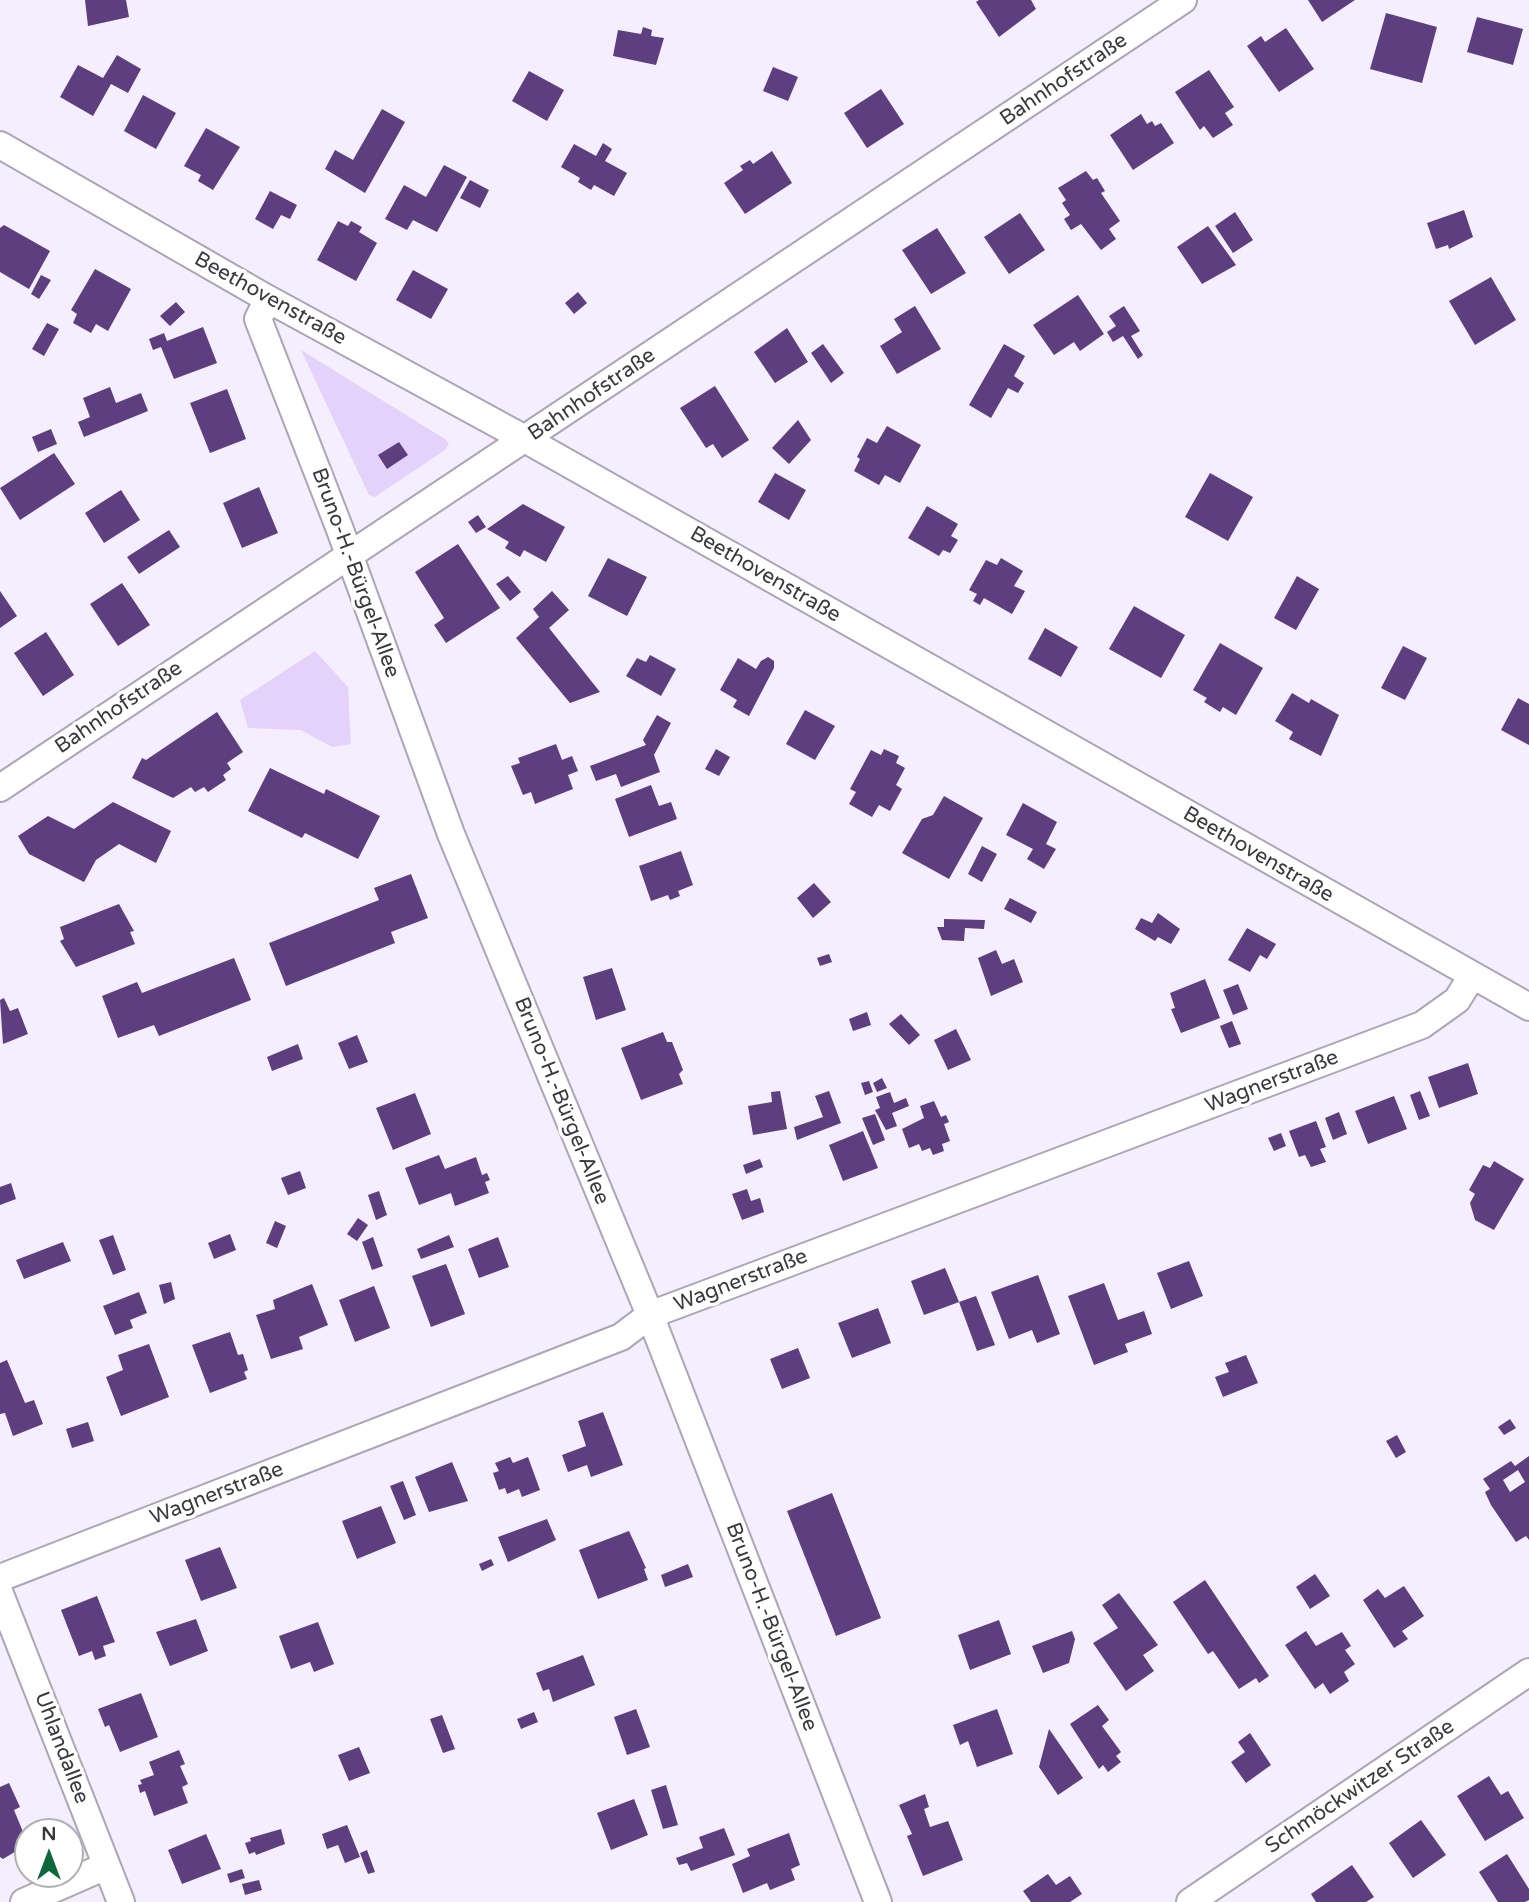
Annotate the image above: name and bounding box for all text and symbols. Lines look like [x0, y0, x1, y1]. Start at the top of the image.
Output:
street label: Bahnhofstraße [996, 28, 1132, 132]
street label: Beethovenstraße [190, 247, 350, 351]
street label: Bahnhofstraße [524, 343, 660, 447]
street label: Bruno-H.-Bürgel-Allee [305, 465, 405, 681]
street label: Beethovenstraße [685, 522, 845, 628]
street label: Bahnhofstraße [51, 656, 187, 760]
street label: Beethovenstraße [1178, 802, 1338, 908]
street label: Bruno-H.-Bürgel-Allee [508, 994, 614, 1208]
street label: Wagnerstraße [1202, 1045, 1342, 1119]
street label: Wagnerstraße [671, 1244, 811, 1318]
street label: Wagnerstraße [147, 1457, 287, 1531]
street label: Bruno-H.-Bürgel-Allee [720, 1519, 822, 1735]
street label: Uhlandallee [28, 1689, 94, 1807]
street label: Schmöckwitzer Straße [1261, 1714, 1459, 1860]
north arrow [14, 1818, 84, 1888]
text: N [41, 1823, 57, 1845]

